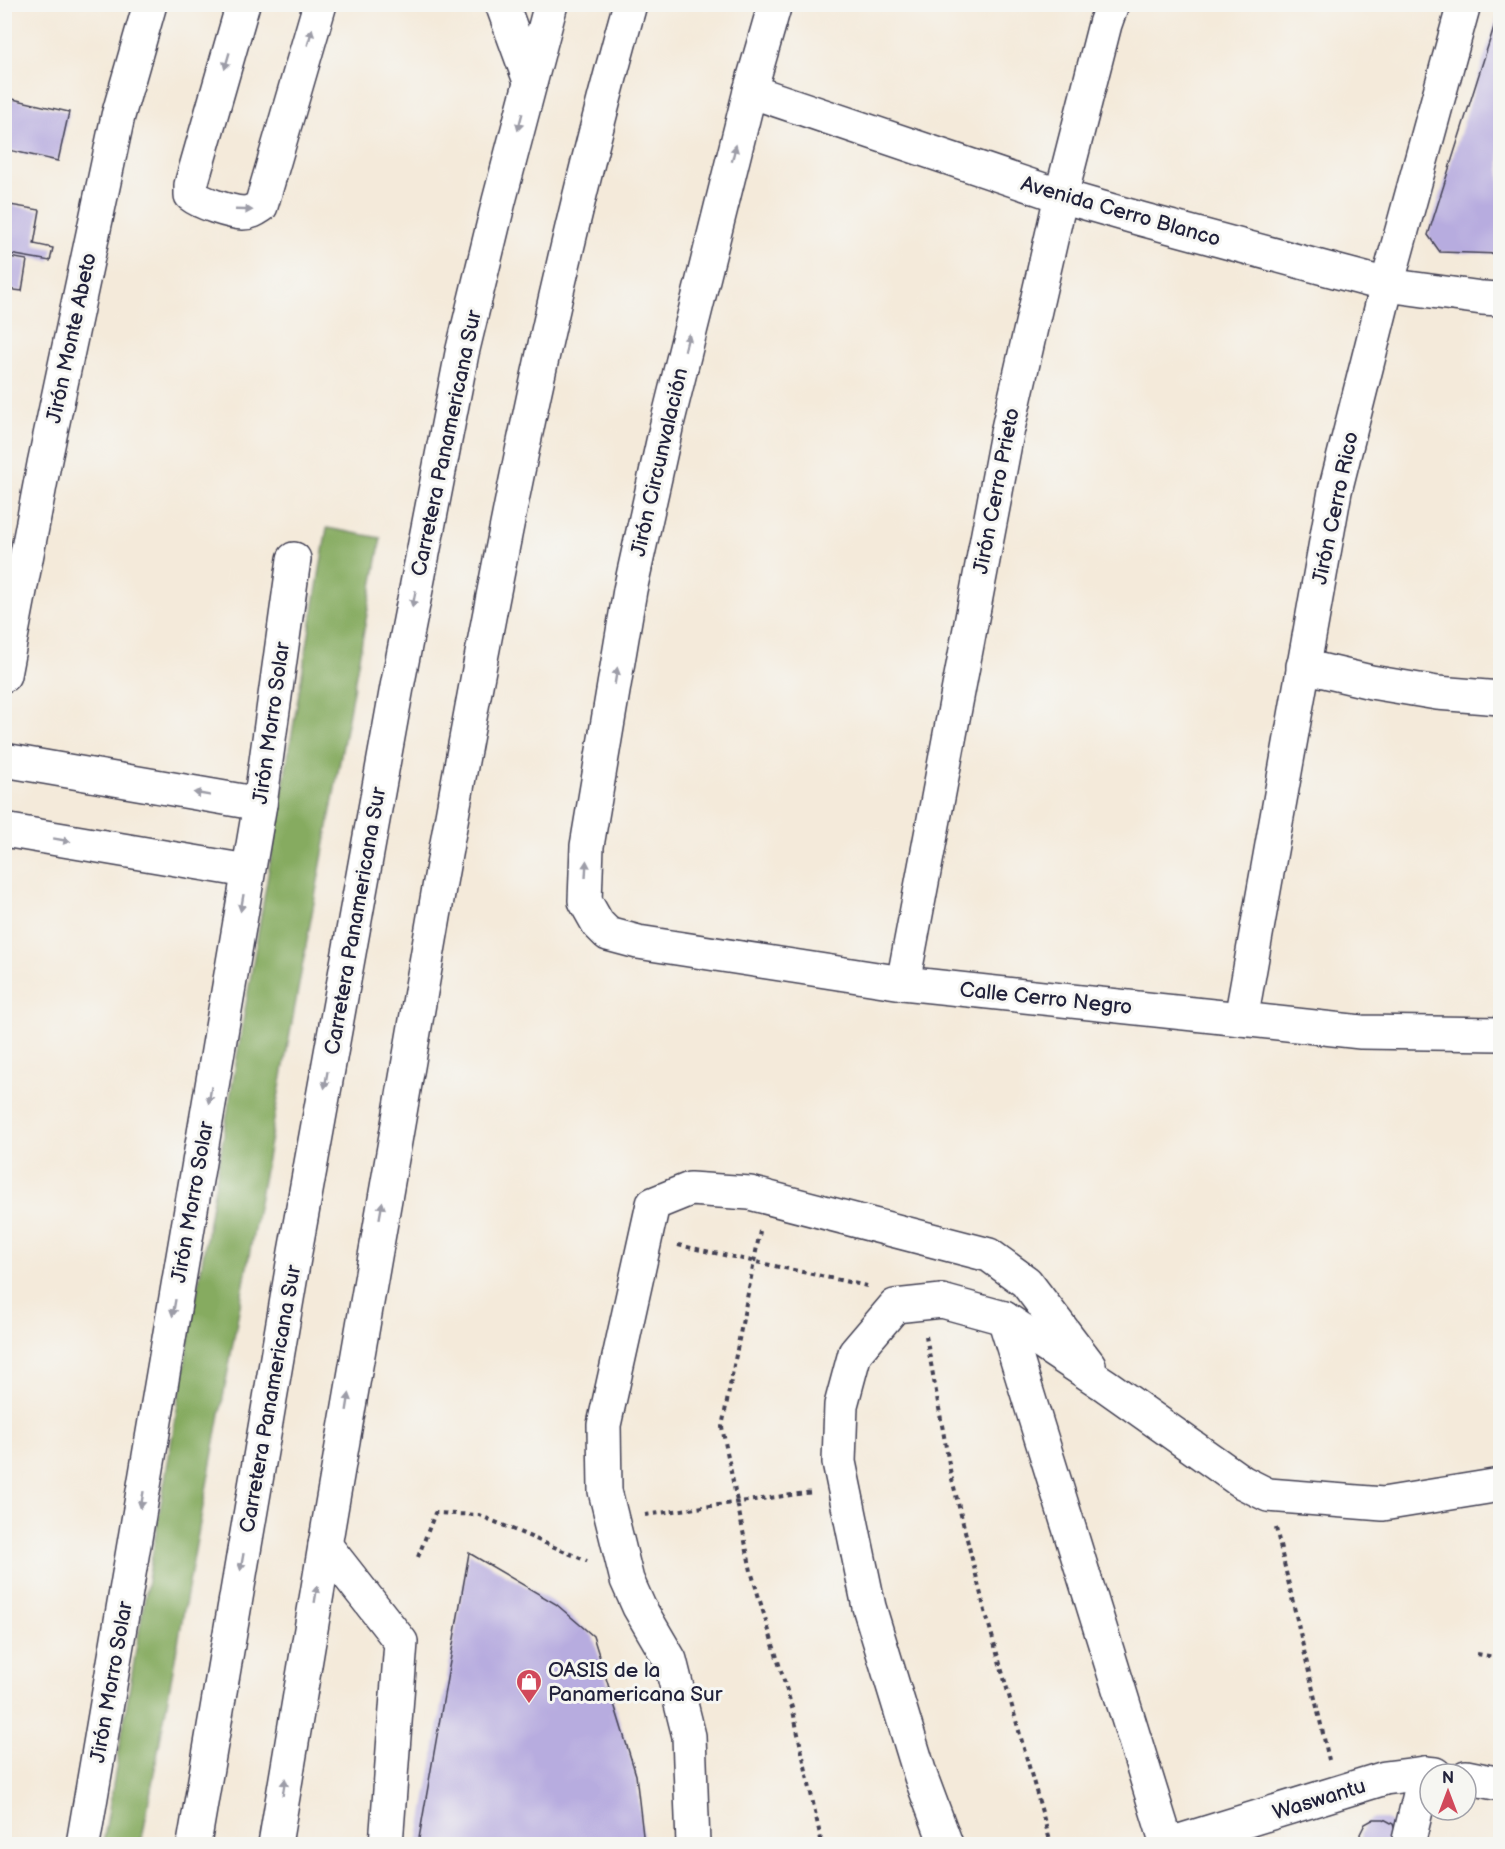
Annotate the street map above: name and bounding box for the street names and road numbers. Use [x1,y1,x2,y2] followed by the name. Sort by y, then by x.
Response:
[1018,171,1224,252] street label: Avenida Cerro Blanco
[41,251,102,426] street label: Jirón Monte Abeto
[406,307,487,578] street label: Carretera Panamericana Sur
[626,365,693,559] street label: Jirón Circunvalación
[968,406,1025,576] street label: Jirón Cerro Prieto
[1307,429,1364,587] street label: Jirón Cerro Rico
[248,640,295,806] street label: Jirón Morro Solar
[320,785,391,1057] street label: Carretera Panamericana Sur
[958,977,1134,1020] street label: Calle Cerro Negro
[166,1119,219,1285] street label: Jirón Morro Solar
[235,1263,306,1535] street label: Carretera Panamericana Sur
[85,1599,138,1765] street label: Jirón Morro Solar
[1270,1774,1369,1825] street label: Waswantu

